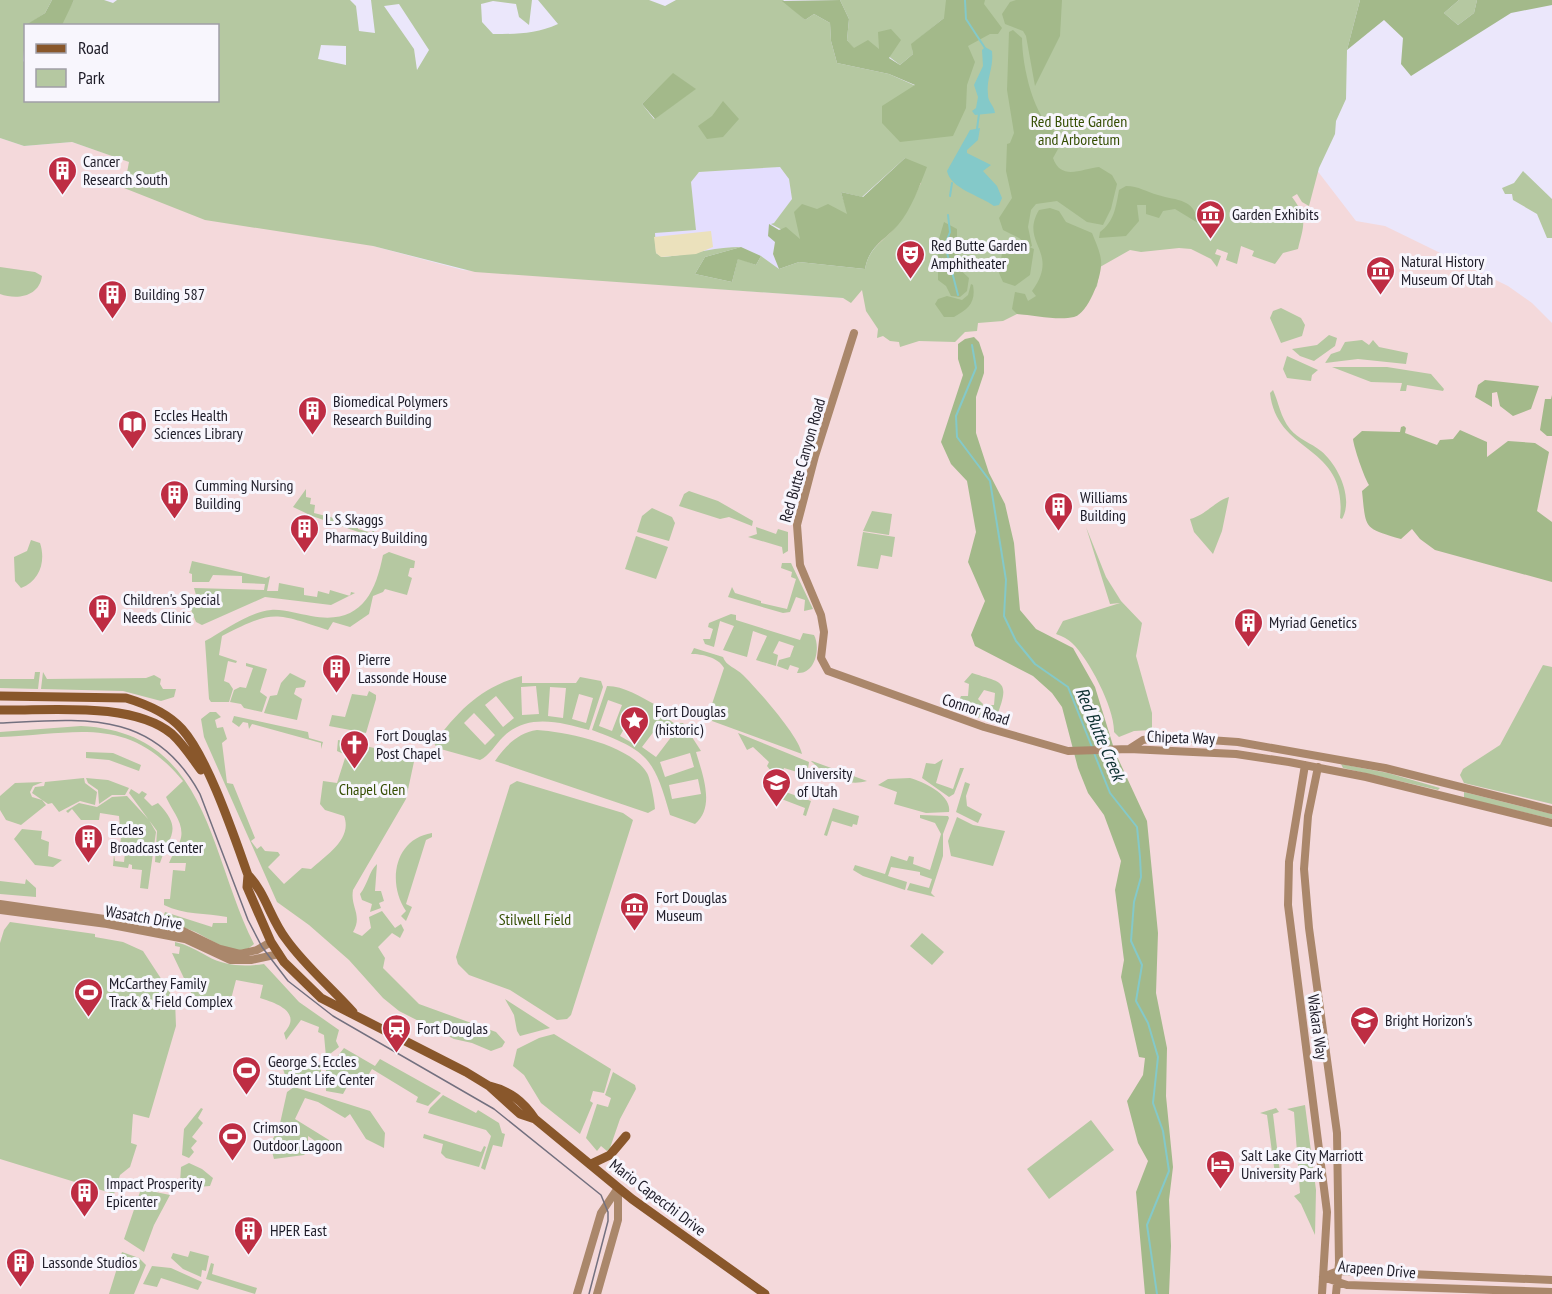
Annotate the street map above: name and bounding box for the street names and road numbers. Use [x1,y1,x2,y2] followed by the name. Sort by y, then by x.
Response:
[775,396,829,524] street label: Red Butte Canyon Road
[940,689,1012,729] street label: Connor Road
[1147,726,1215,748] street label: Chipeta Way
[104,900,184,934] street label: Wasatch Drive
[1304,993,1332,1061] street label: Wakara Way
[606,1154,710,1240] street label: Mario Capecchi Drive
[1337,1256,1417,1282] street label: Arapeen Drive

